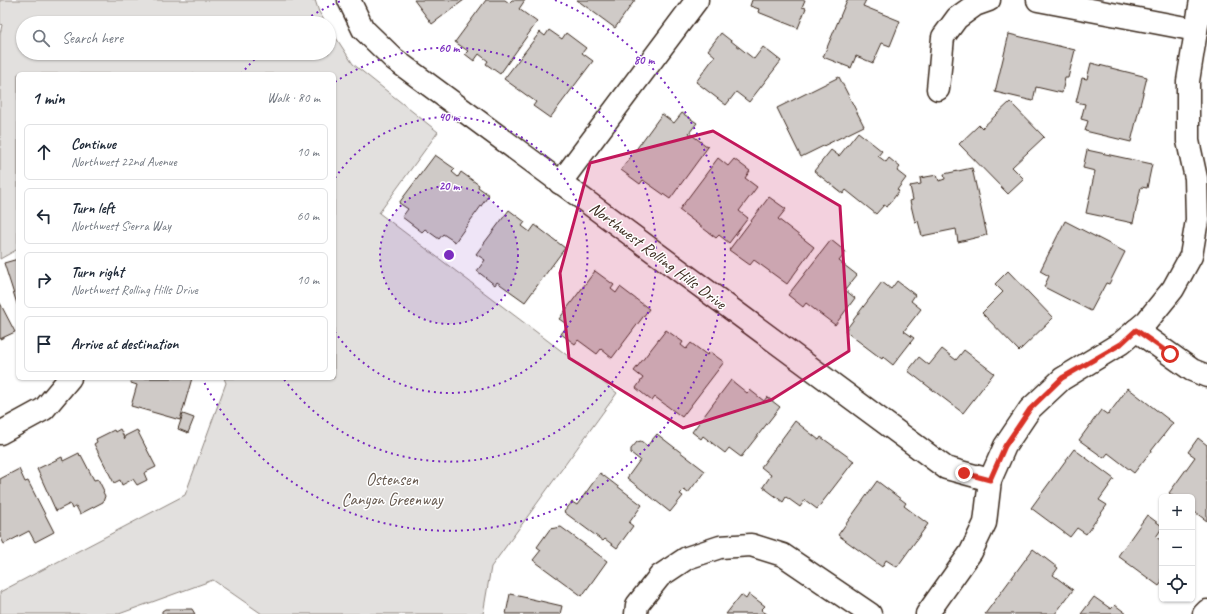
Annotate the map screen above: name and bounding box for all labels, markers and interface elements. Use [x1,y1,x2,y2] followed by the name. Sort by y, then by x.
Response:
[16,16,336,60] search box
[30,27,52,49] icon: search
[62,29,123,48] text: Search here
[439,40,461,56] text: 60 m
[634,52,655,68] text: 80 m
[32,88,65,109] text: 1 min
[267,90,320,106] text: Walk · 80 m
[439,109,460,125] text: 40 m
[71,135,116,154] text: Continue
[33,141,55,163] icon: ahead
[297,144,319,160] text: 10 m
[71,154,177,170] text: Northwest 22nd Avenue
[439,178,460,194] text: 20 m
[585,197,731,315] street label: Northwest Rolling Hills Drive
[71,199,114,218] text: Turn left
[33,205,55,227] icon: left
[297,208,319,224] text: 60 m
[71,218,171,234] text: Northwest Sierra Way
[442,248,456,262] centre of rings
[71,263,124,282] text: Turn right
[33,269,55,291] icon: right
[297,272,319,288] text: 10 m
[71,282,198,298] text: Northwest Rolling Hills Drive
[33,333,55,355] icon: arrive
[71,335,178,354] text: Arrive at destination
[1161,345,1179,363] route start
[955,464,973,482] route end
[341,469,444,510] park label: Ostensen Canyon Greenway
[1159,494,1195,602] map controls
[1159,494,1195,530] button: +
[1159,530,1195,566] button: −
[1159,566,1195,602] button: locate

